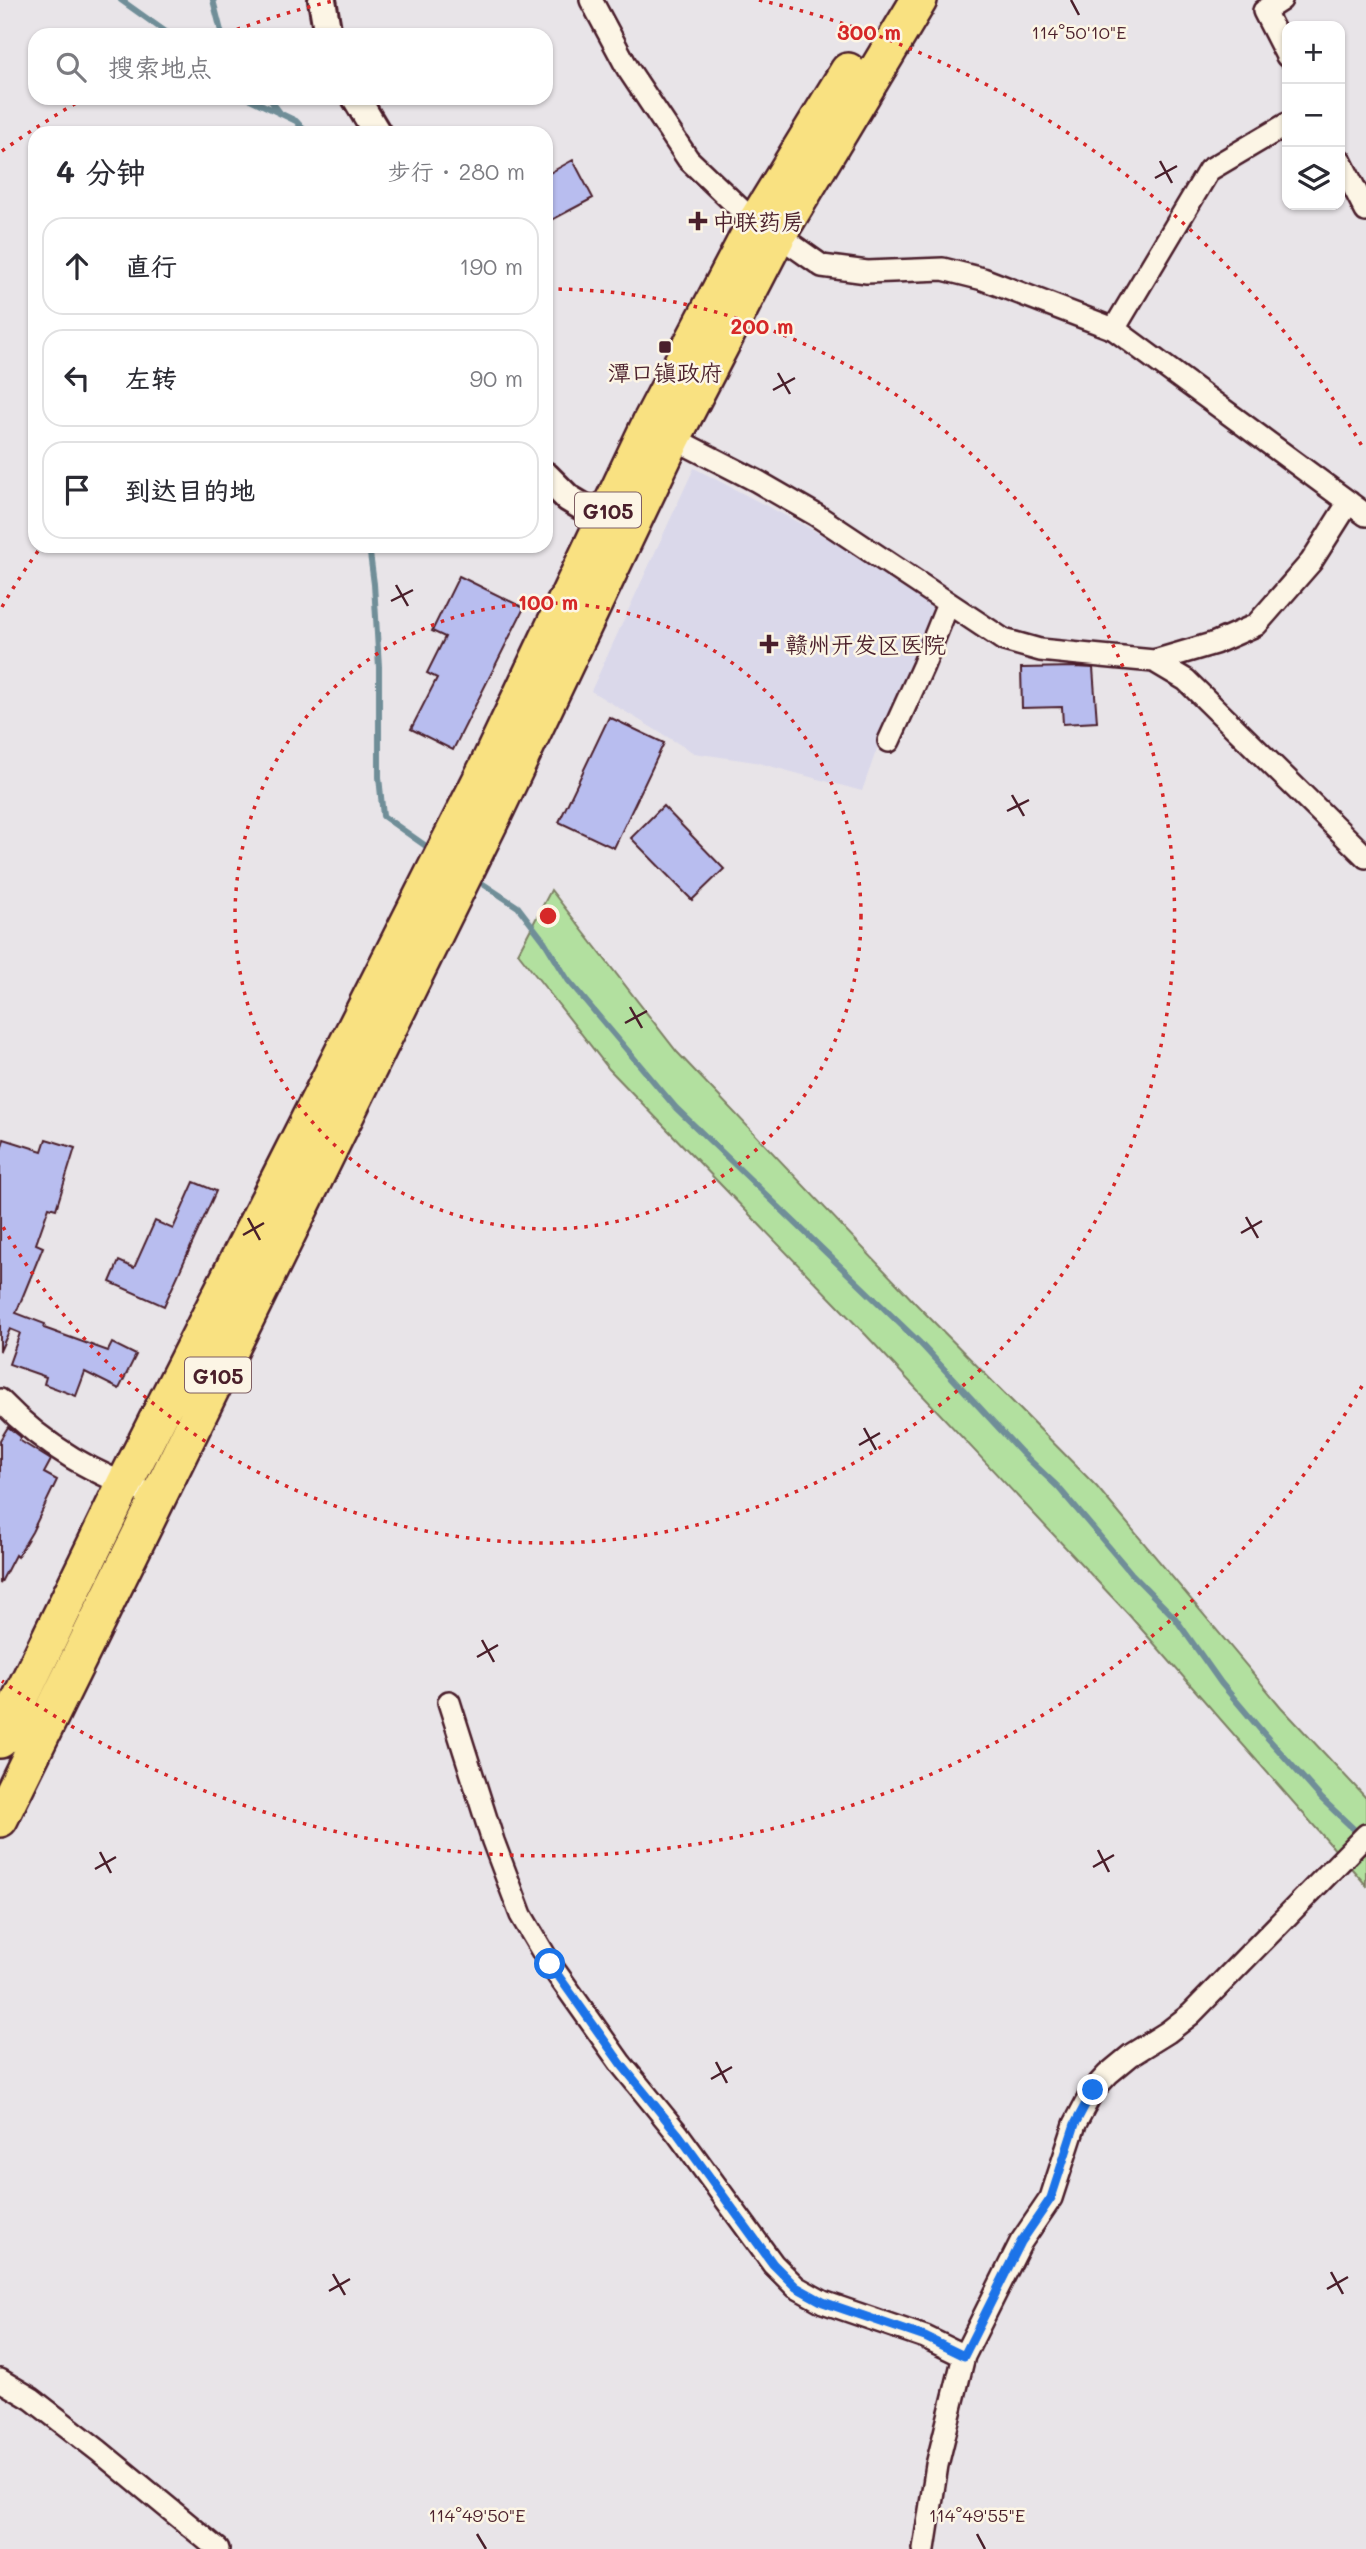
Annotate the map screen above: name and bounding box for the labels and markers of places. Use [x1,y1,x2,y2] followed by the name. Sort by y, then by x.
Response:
[712,206,804,236] place label: 中联药房
[690,213,706,229] marker: 中联药房
[657,339,673,355] marker: 潭口镇政府
[608,357,723,387] place label: 潭口镇政府
[785,629,946,659] place label: 赣州开发区医院
[759,634,779,654] marker: 赣州开发区医院
[536,904,560,928] centre of rings

